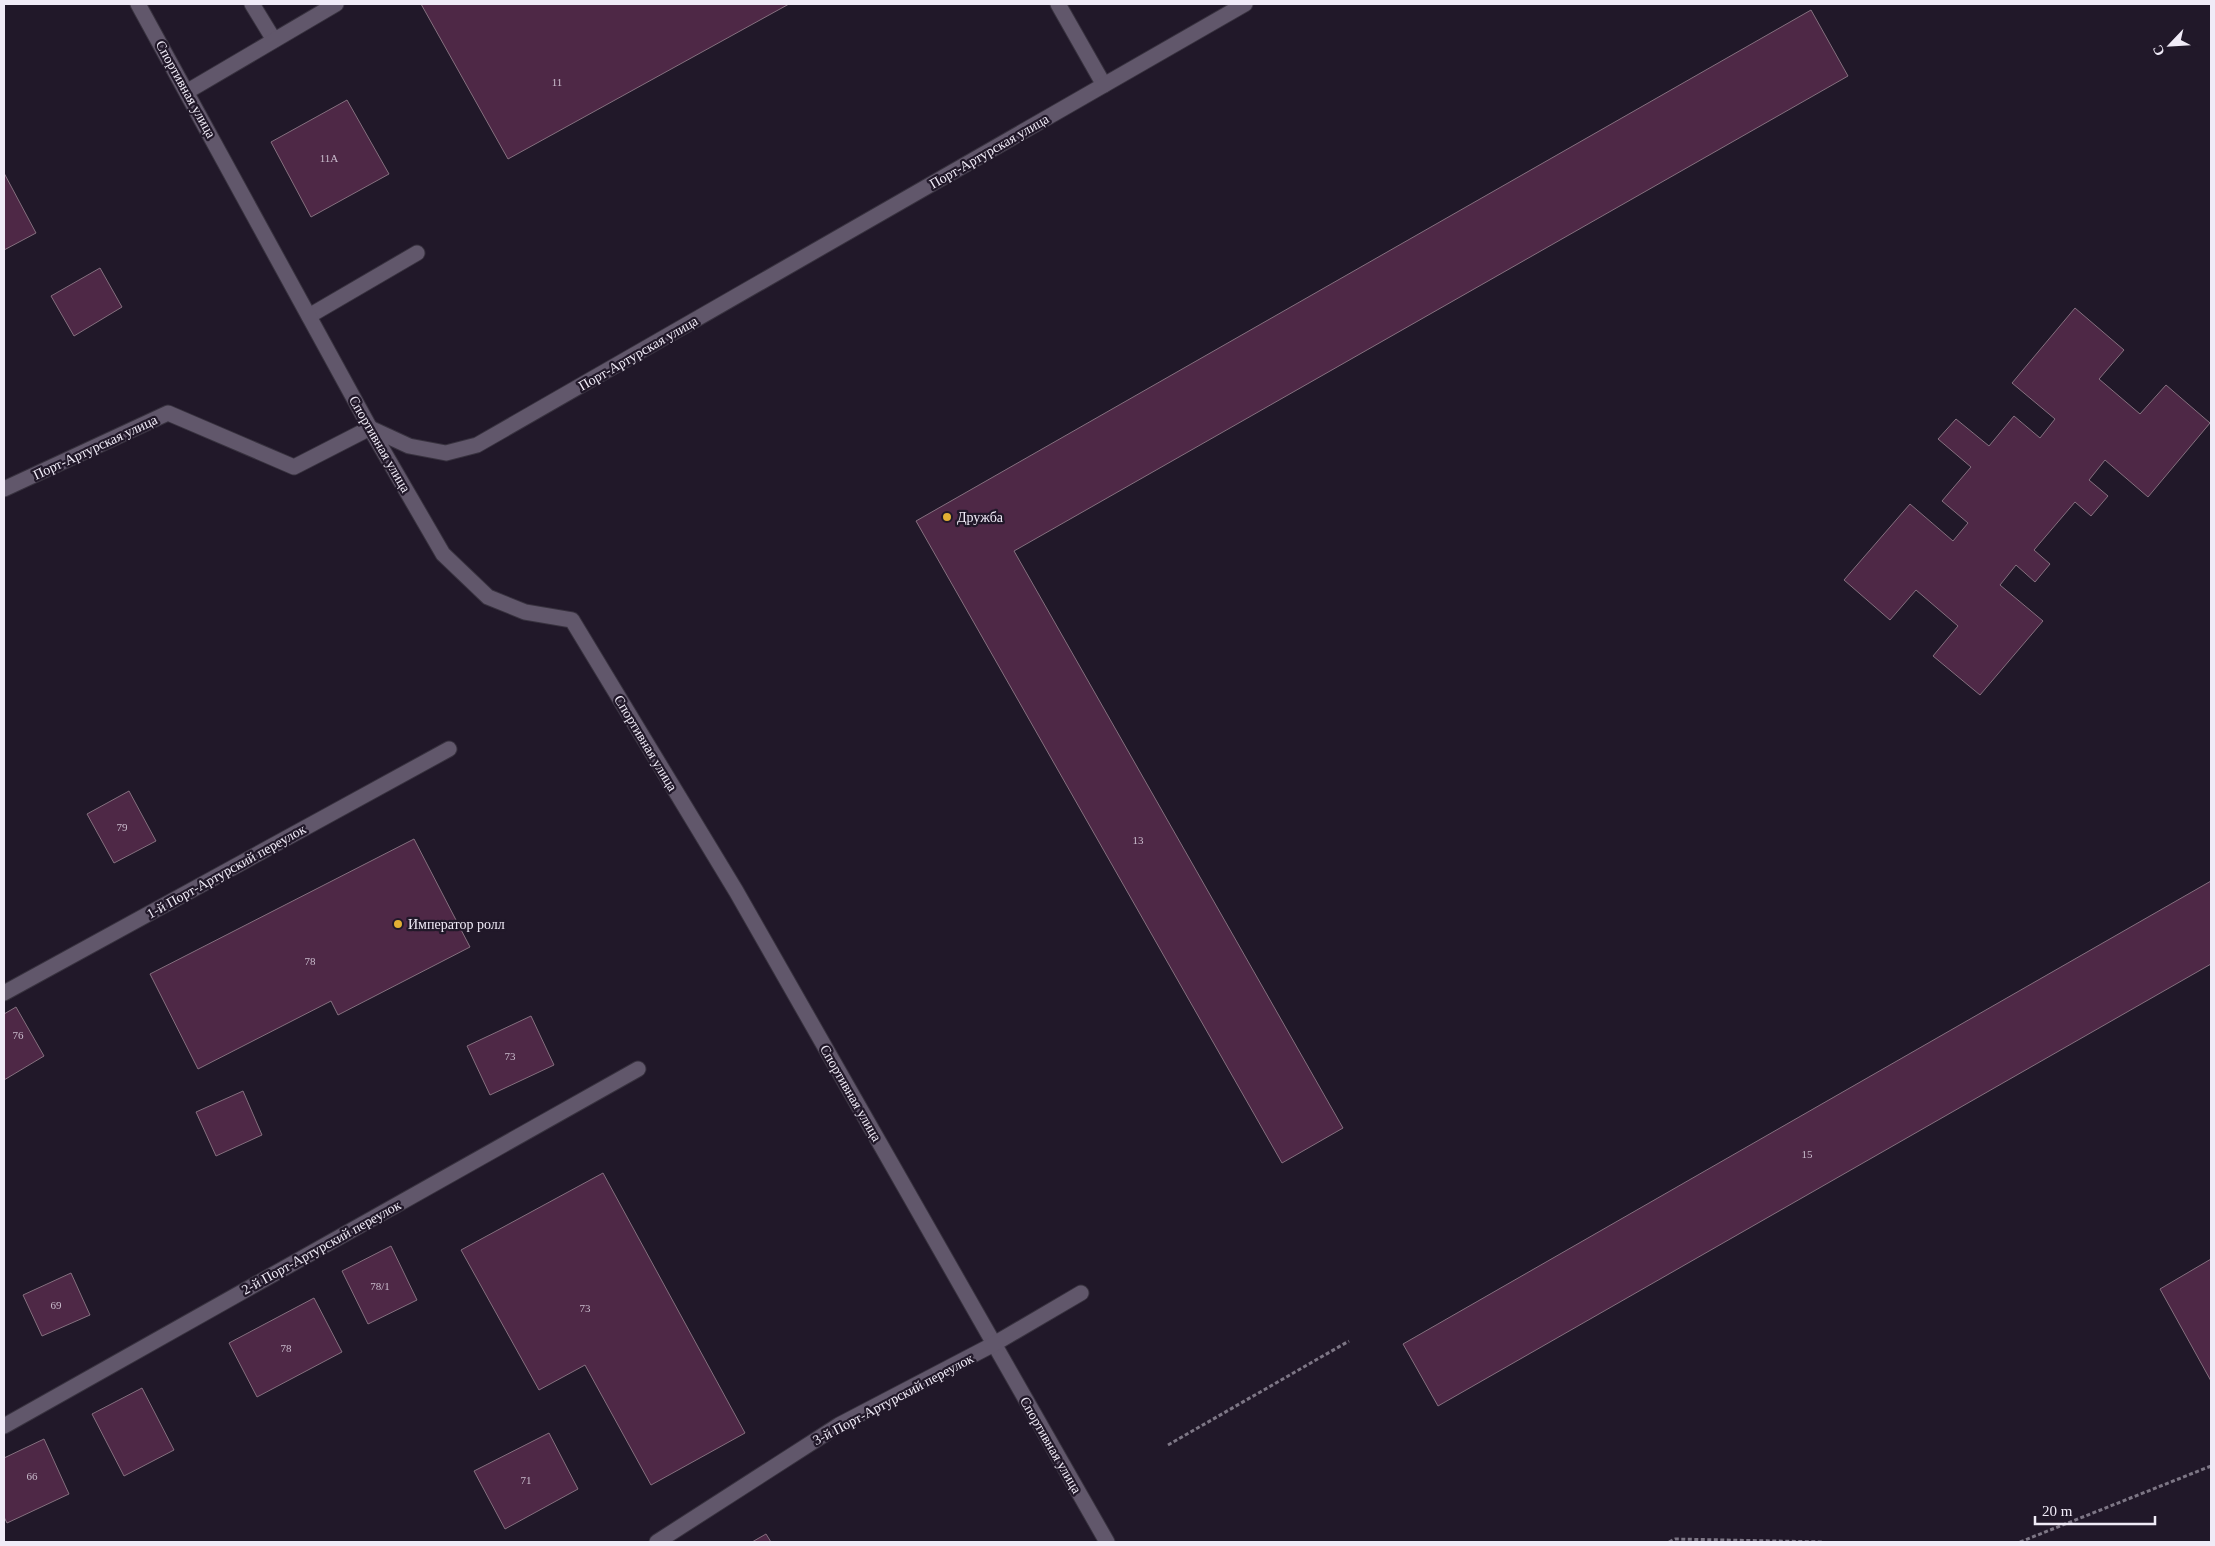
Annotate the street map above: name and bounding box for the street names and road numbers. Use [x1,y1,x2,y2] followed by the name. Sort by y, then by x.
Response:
[153,38,219,141] street label: Спортивная улица
[927,111,1052,192] street label: Порт-Артурская улица
[576,313,701,394] street label: Порт-Артурская улица
[346,393,414,496] street label: Спортивная улица
[31,412,160,483] street label: Порт-Артурская улица
[611,693,680,795] street label: Спортивная улица
[144,821,309,922] street label: 1-й Порт-Артурский переулок
[817,1042,885,1145] street label: Спортивная улица
[239,1197,404,1298] street label: 2-й Порт-Артурский переулок
[810,1351,976,1448] street label: 3-й Порт-Артурский переулок
[1017,1394,1085,1497] street label: Спортивная улица

